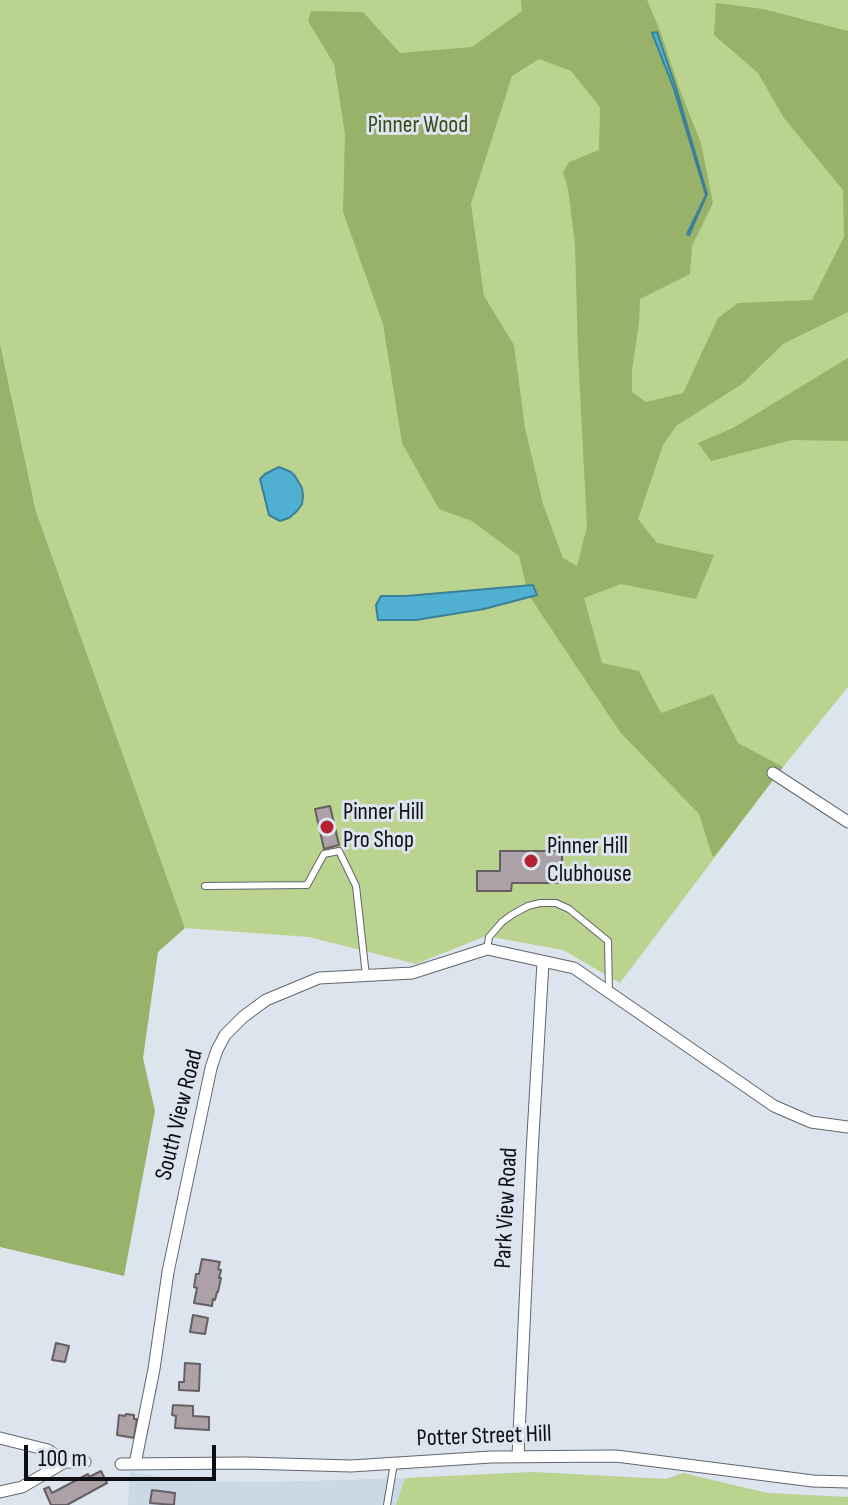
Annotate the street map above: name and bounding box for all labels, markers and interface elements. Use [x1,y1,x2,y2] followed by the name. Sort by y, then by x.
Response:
[368,112,468,140] park label: Pinner Wood
[343,799,424,855] place label: Pinner Hill Pro Shop
[318,818,336,836] marker: Pinner Hill Pro Shop
[547,833,632,889] place label: Pinner Hill Clubhouse
[522,852,540,870] marker: Pinner Hill Clubhouse
[150,1047,210,1183] street label: South View Road
[489,1147,525,1269] street label: Park View Road
[416,1420,552,1454] street label: Potter Street Hill
[28,1429,220,1479] scale bar
[38,1444,87,1473] text: 100 m

